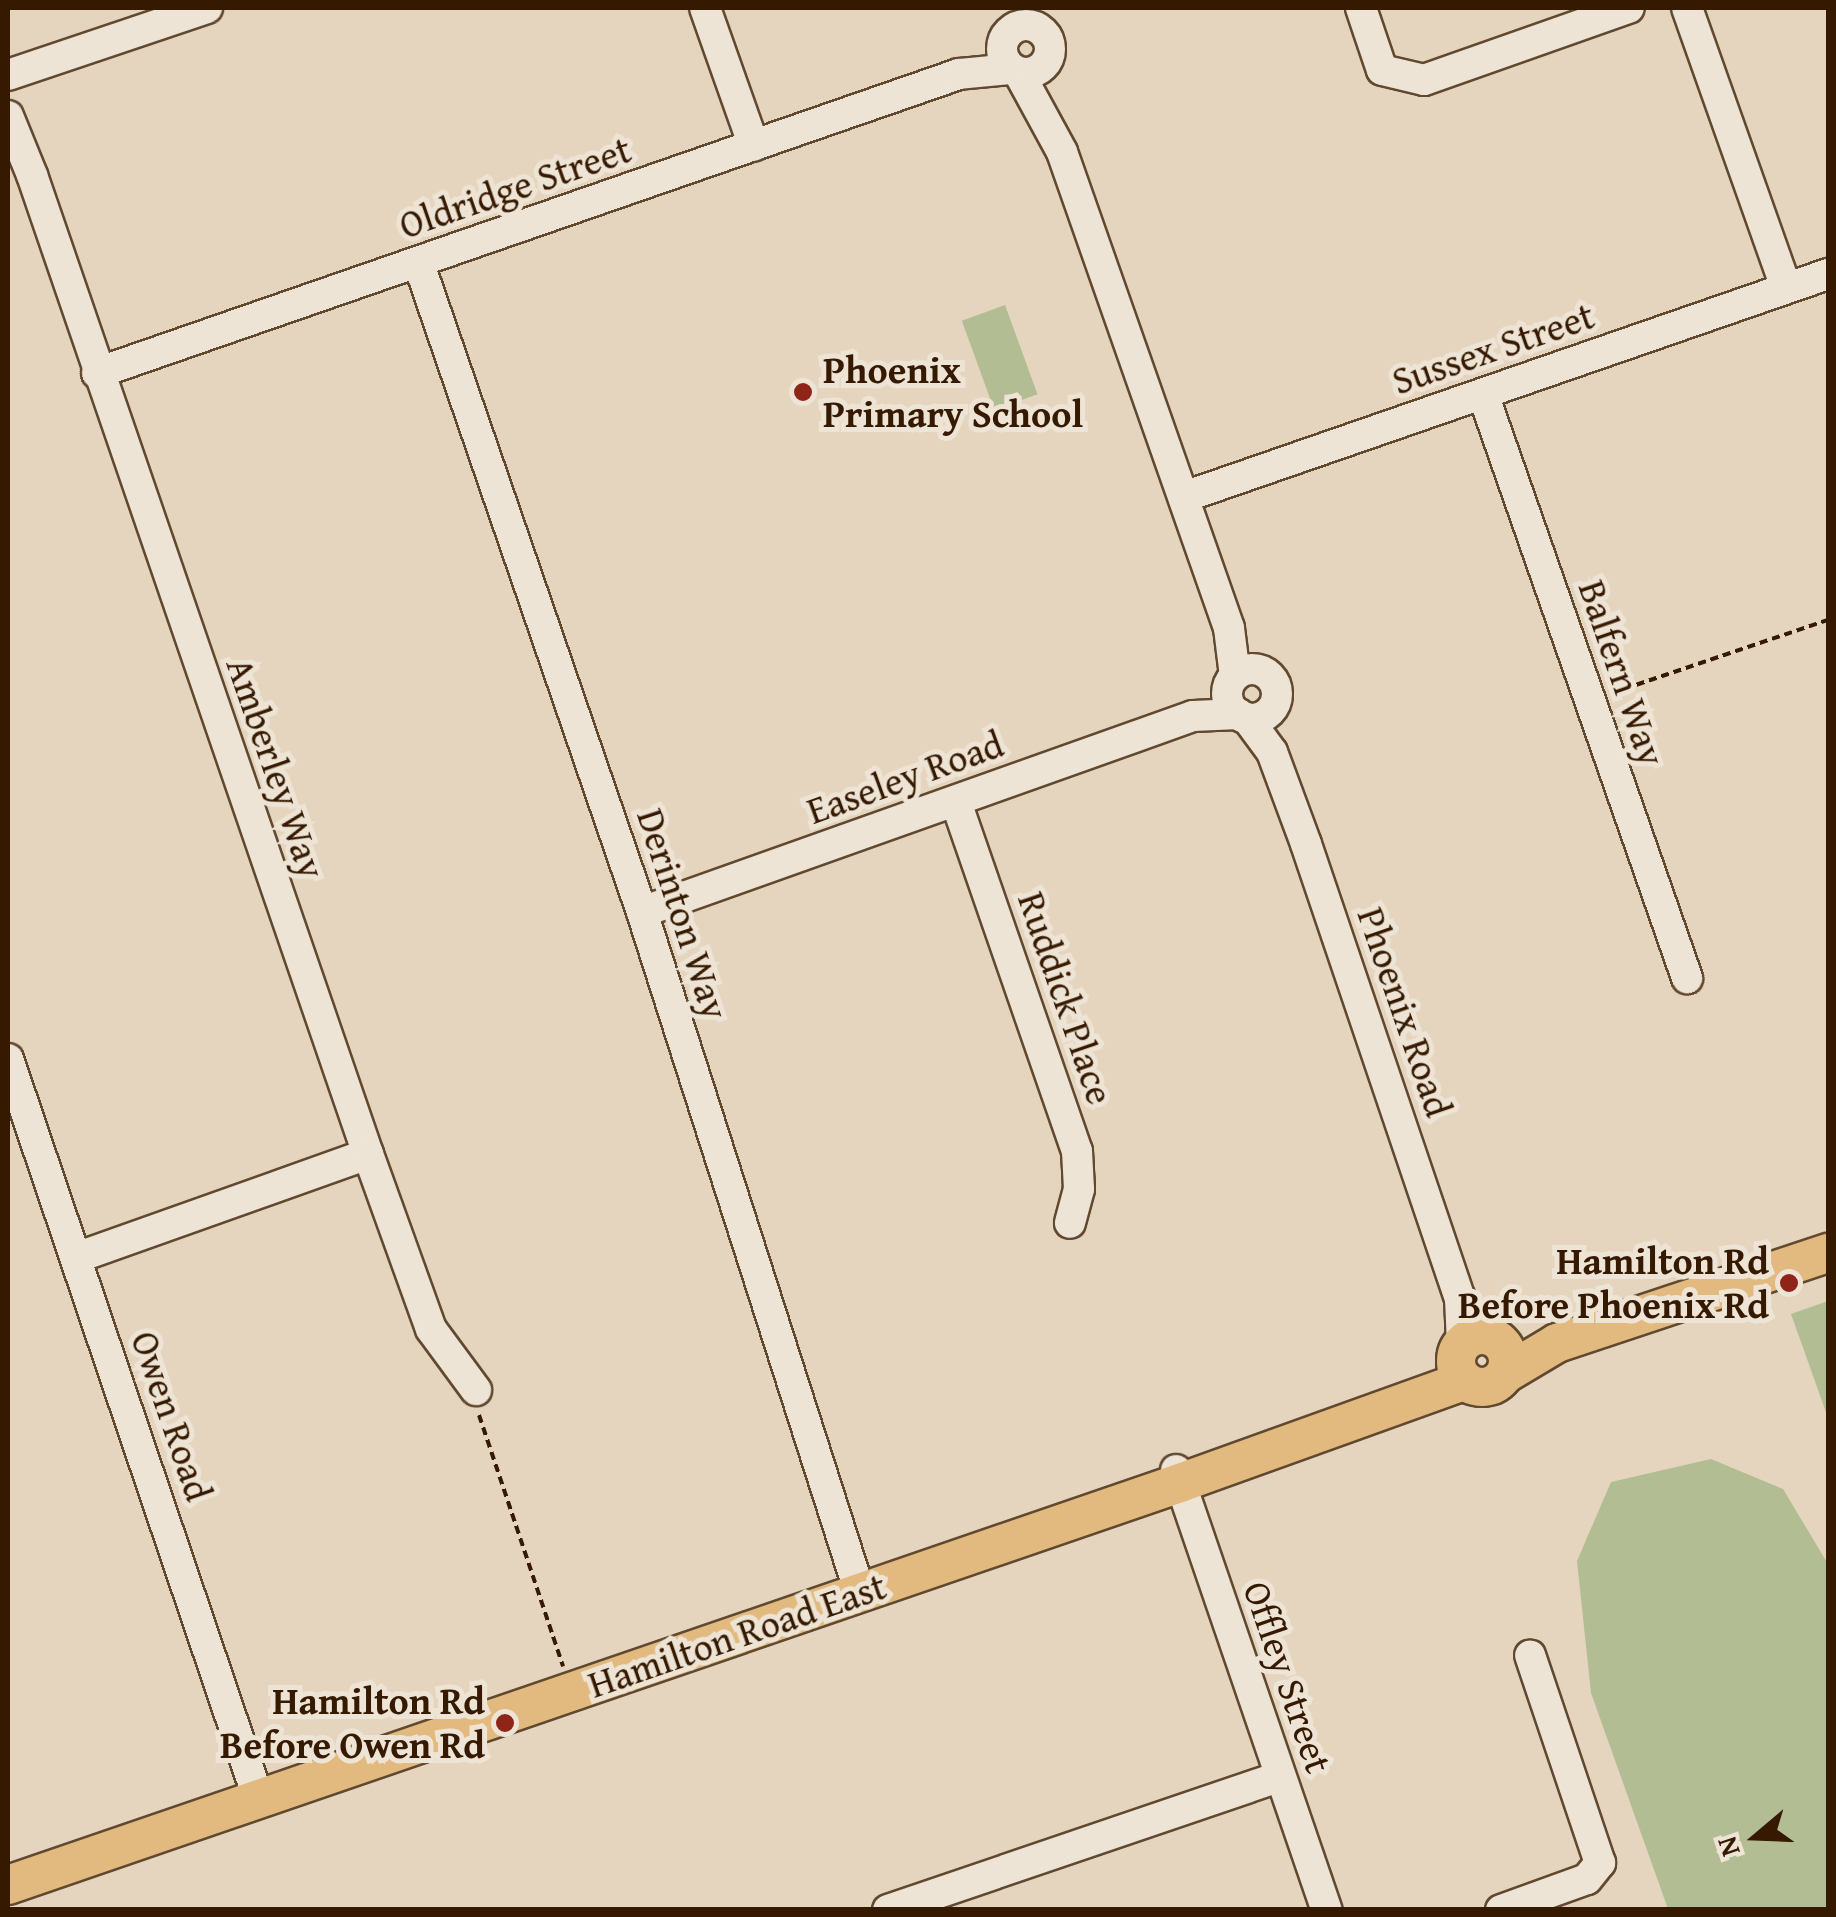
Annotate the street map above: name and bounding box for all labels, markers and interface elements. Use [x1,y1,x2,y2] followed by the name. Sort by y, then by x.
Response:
[393,126,637,248] street label: Oldridge Street
[1386,292,1600,404] street label: Sussex Street
[823,347,1083,436] place label: Phoenix Primary School
[792,381,814,403] marker: Phoenix Primary School
[1569,574,1675,772] street label: Balfern Way
[217,651,335,885] street label: Amberley Way
[801,720,1009,834] street label: Easeley Road
[628,803,738,1025] street label: Derinton Way
[1008,886,1124,1110] street label: Ruddick Place
[1348,901,1462,1123] street label: Phoenix Road
[1458,1238,1769,1328] place label: Hamilton Rd Before Phoenix Rd
[1778,1272,1800,1294] marker: Hamilton Rd Before Phoenix Rd
[122,1325,222,1507] street label: Owen Road
[582,1563,892,1707] street label: Hamilton Road East
[1234,1575,1342,1779] street label: Offley Street
[220,1678,485,1768] place label: Hamilton Rd Before Owen Rd
[494,1712,516,1734] marker: Hamilton Rd Before Owen Rd
[1706,1787,1806,1887] north arrow
[1705,1831,1750,1862] text: N

